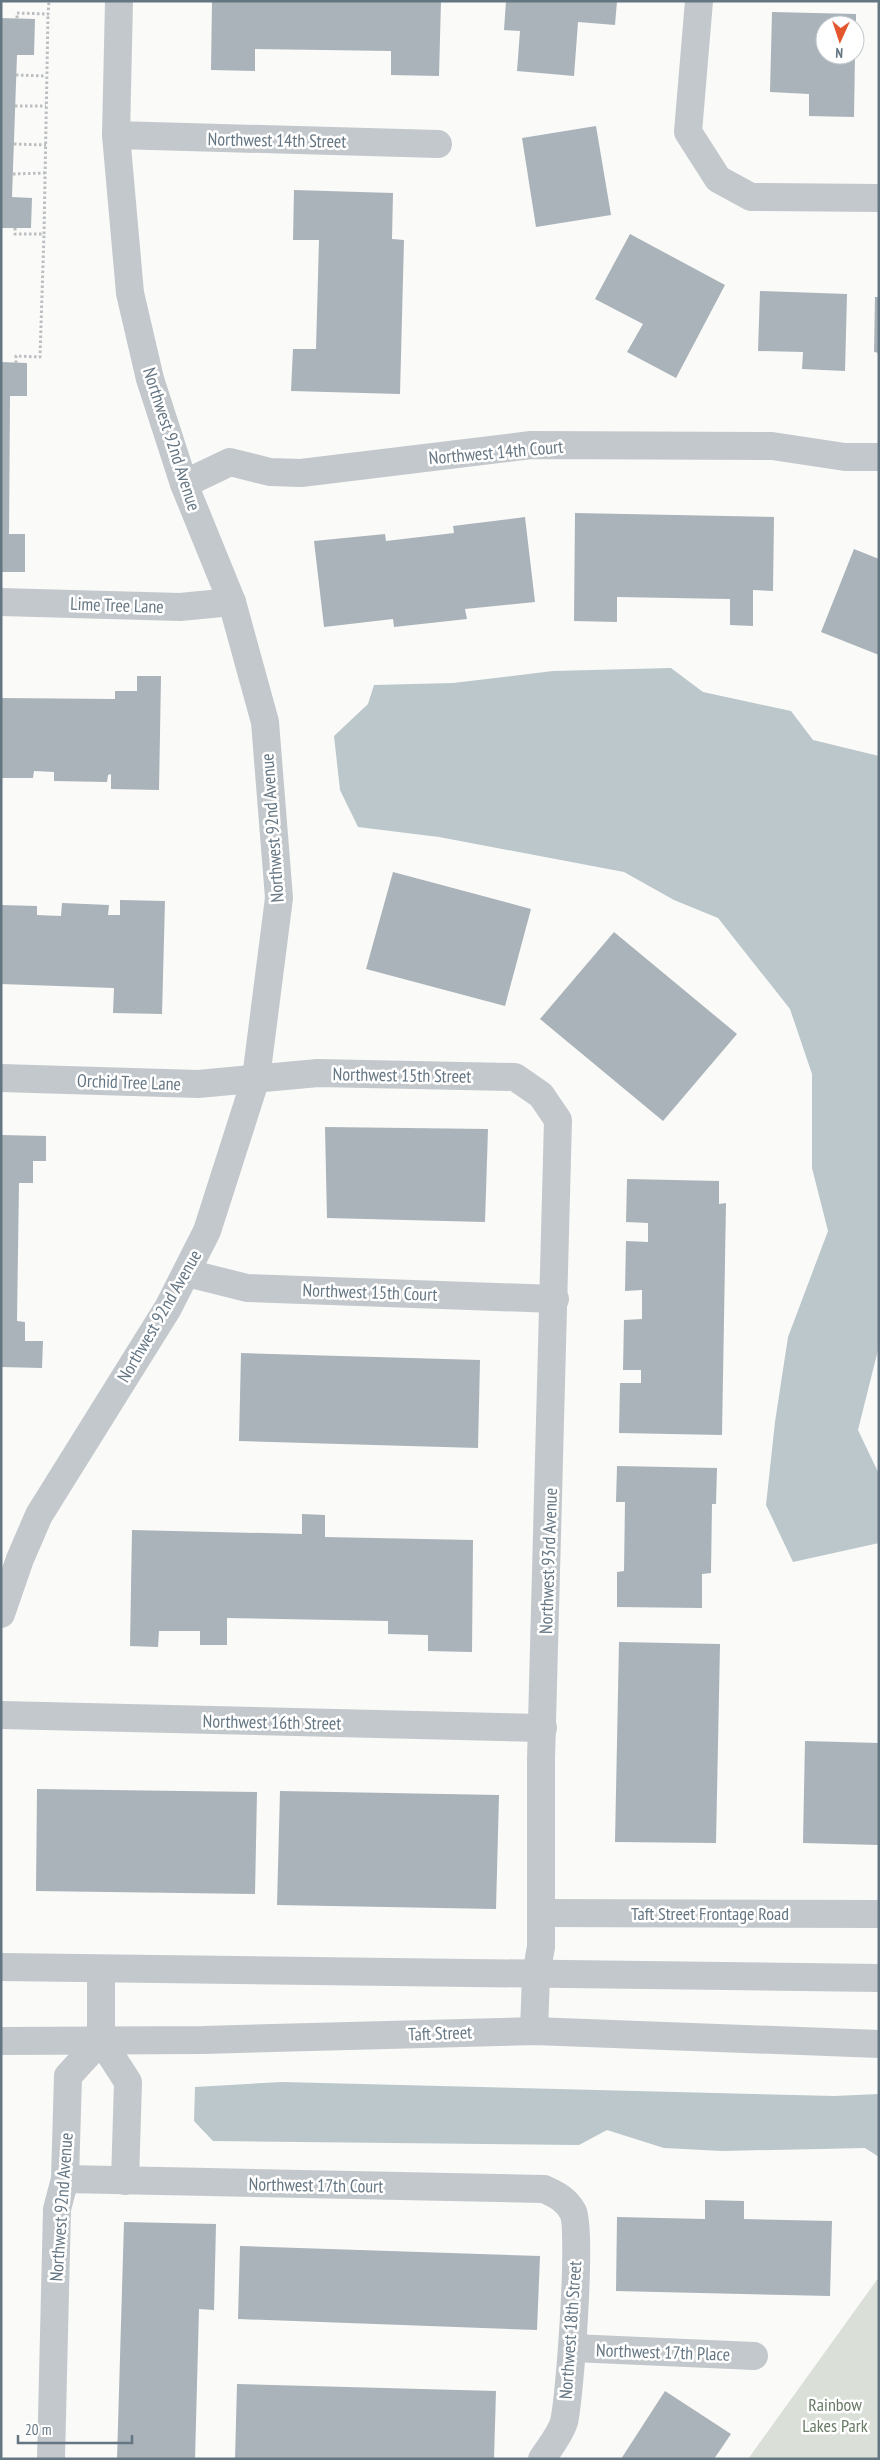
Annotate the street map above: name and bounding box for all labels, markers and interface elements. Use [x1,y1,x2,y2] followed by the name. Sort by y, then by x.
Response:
[815,15,865,65] north arrow
[835,44,844,62] text: N
[208,127,347,153] street label: Northwest 14th Street
[138,365,206,513] street label: Northwest 92nd Avenue
[428,435,564,469] street label: Northwest 14th Court
[70,592,164,618] street label: Lime Tree Lane
[255,753,289,903] street label: Northwest 92nd Avenue
[333,1062,472,1088] street label: Northwest 15th Street
[77,1069,181,1095] street label: Orchid Tree Lane
[112,1246,206,1386] street label: Northwest 92nd Avenue
[302,1278,438,1306] street label: Northwest 15th Court
[534,1488,562,1634] street label: Northwest 93rd Avenue
[203,1709,342,1735] street label: Northwest 16th Street
[631,1902,789,1925] street label: Taft Street Frontage Road
[408,2020,473,2046] street label: Taft Street
[44,2132,78,2282] street label: Northwest 92nd Avenue
[248,2172,384,2198] street label: Northwest 17th Court
[554,2260,586,2400] street label: Northwest 18th Street
[596,2338,730,2366] street label: Northwest 17th Place
[802,2393,868,2437] park label: Rainbow Lakes Park
[18,2412,131,2444] scale bar
[25,2420,51,2439] text: 20 m

